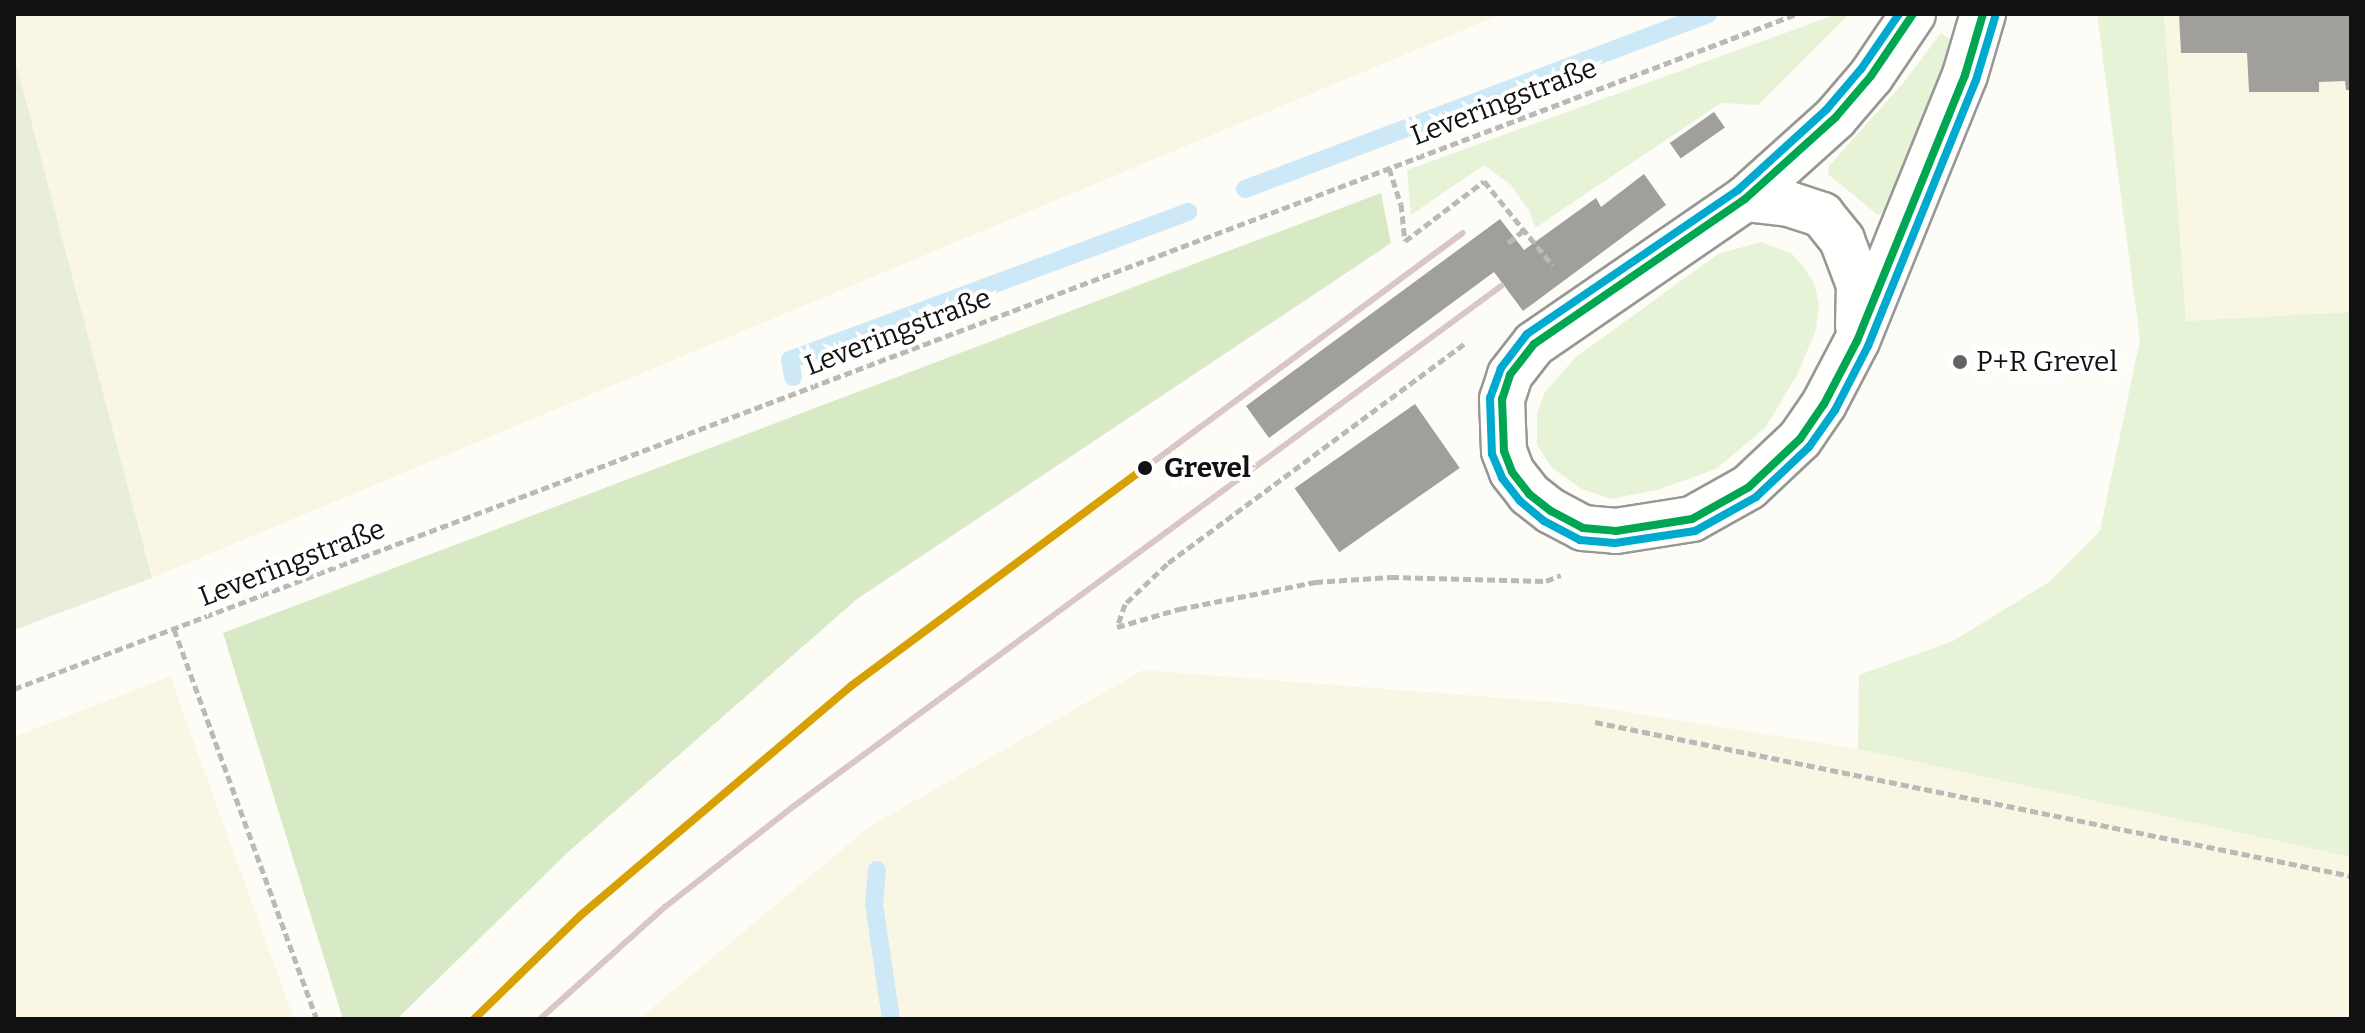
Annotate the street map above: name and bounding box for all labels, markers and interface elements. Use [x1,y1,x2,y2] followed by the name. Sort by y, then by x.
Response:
[1406,51,1602,153] street label: Leveringstraße
[800,281,996,383] street label: Leveringstraße
[1976,345,2117,379] place label: P+R Grevel
[1951,353,1969,371] marker: P+R Grevel
[1164,451,1251,485] place label: Grevel
[1133,456,1157,480] marker: Grevel
[194,512,390,614] street label: Leveringstraße

